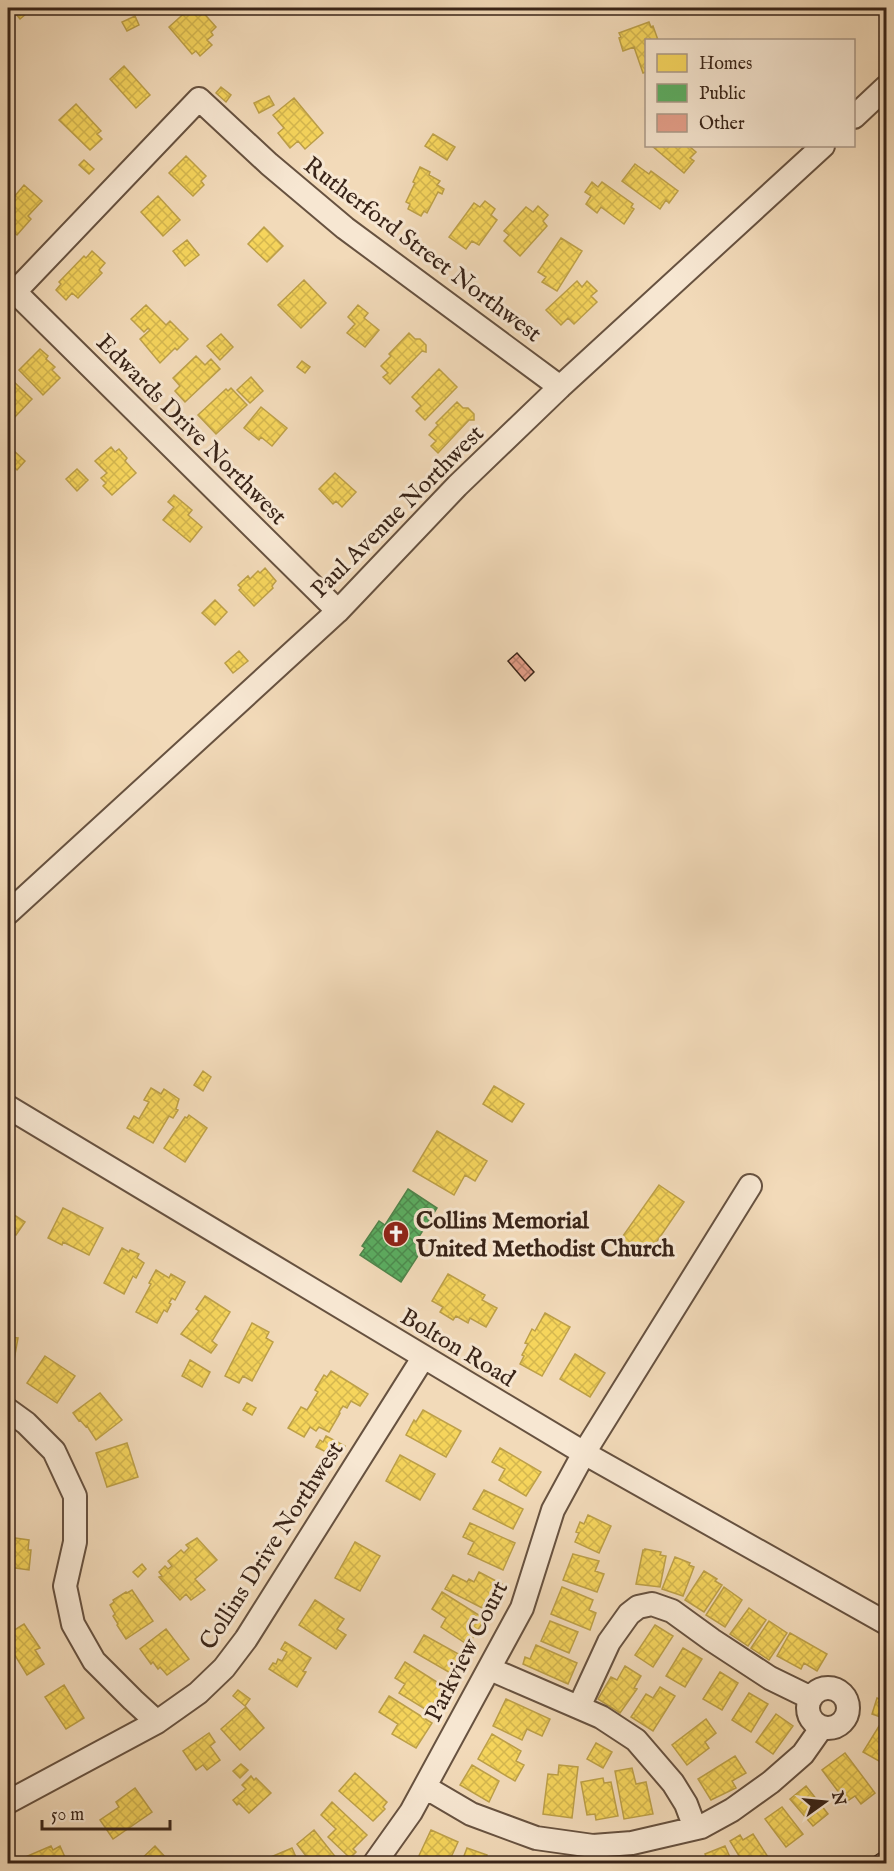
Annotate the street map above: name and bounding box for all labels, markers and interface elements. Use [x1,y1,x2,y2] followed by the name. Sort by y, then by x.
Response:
[645,39,855,147] legend
[699,53,752,76] text: Homes
[699,83,746,106] text: Public
[699,113,745,136] text: Other
[297,150,547,350] street label: Rutherford Street Northwest
[89,328,293,532] street label: Edwards Drive Northwest
[305,419,491,605] street label: Paul Avenue Northwest
[415,1206,675,1265] place label: Collins Memorial United Methodist Church
[381,1219,411,1249] church icon: Collins Memorial United Methodist Church
[394,1302,520,1395] street label: Bolton Road
[193,1436,351,1656] street label: Collins Drive Northwest
[419,1576,516,1727] street label: Parkview Court
[795,1772,855,1832] north arrow
[826,1788,849,1808] text: N
[42,1793,170,1831] scale bar
[51,1804,84,1827] text: 50 m

